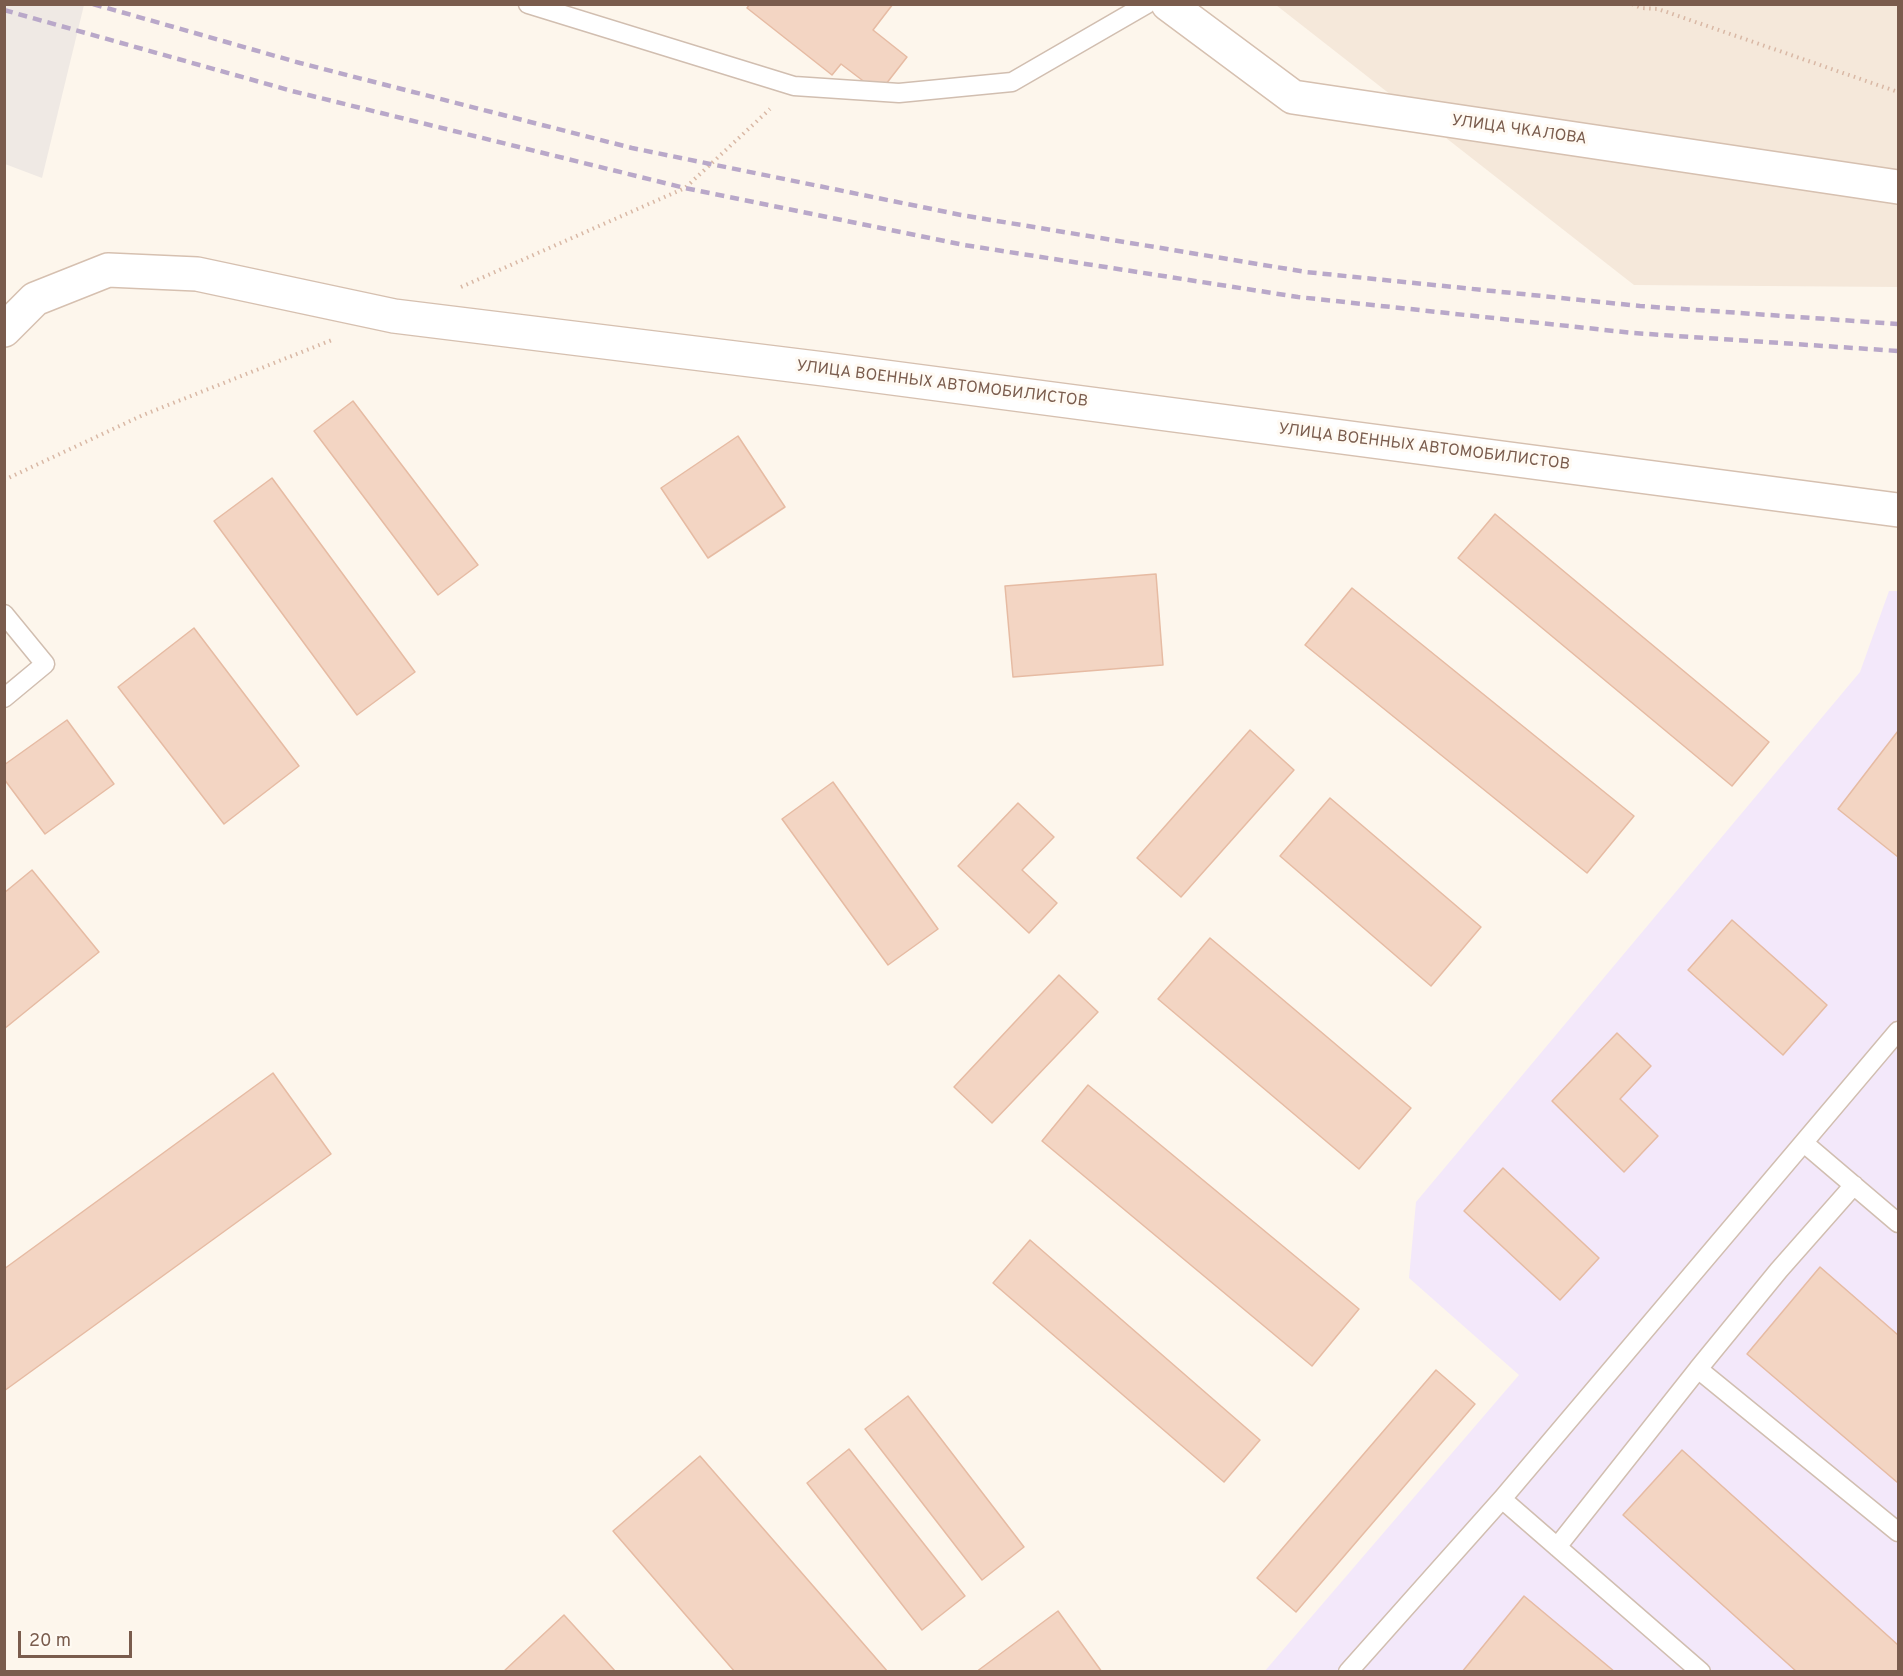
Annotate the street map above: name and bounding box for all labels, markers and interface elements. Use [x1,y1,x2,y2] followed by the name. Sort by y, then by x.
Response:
[1450,112,1588,150] street label: УЛИЦА ЧКАЛОВА
[795,358,1089,412] street label: УЛИЦА ВОЕННЫХ АВТОМОБИЛИСТОВ
[1277,421,1571,475] street label: УЛИЦА ВОЕННЫХ АВТОМОБИЛИСТОВ
[21,1619,135,1657] scale bar
[29,1630,71,1653] text: 20 m

